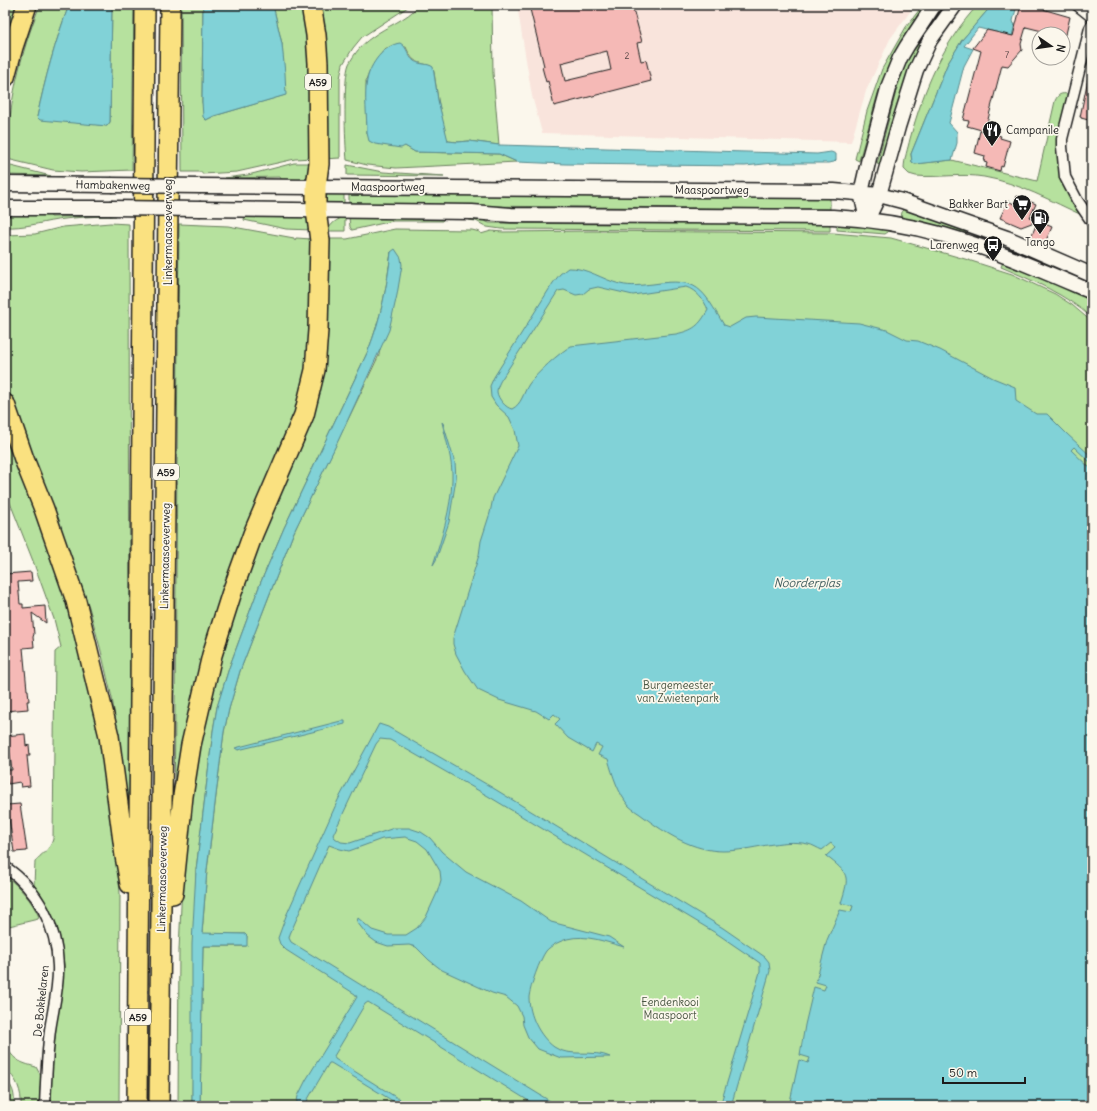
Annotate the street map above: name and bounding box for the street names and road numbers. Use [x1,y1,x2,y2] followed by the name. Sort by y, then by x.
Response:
[305,74,331,90] road number: A59
[76,177,150,193] street label: Hambakenweg
[161,179,175,285] street label: Linkermaasoeverweg
[351,180,425,194] street label: Maaspoortweg
[675,183,749,197] street label: Maaspoortweg
[153,464,179,480] road number: A59
[157,503,173,609] street label: Linkermaasoeverweg
[154,826,170,932] street label: Linkermaasoeverweg
[30,964,52,1038] street label: De Bokkelaren
[125,1009,151,1025] road number: A59

